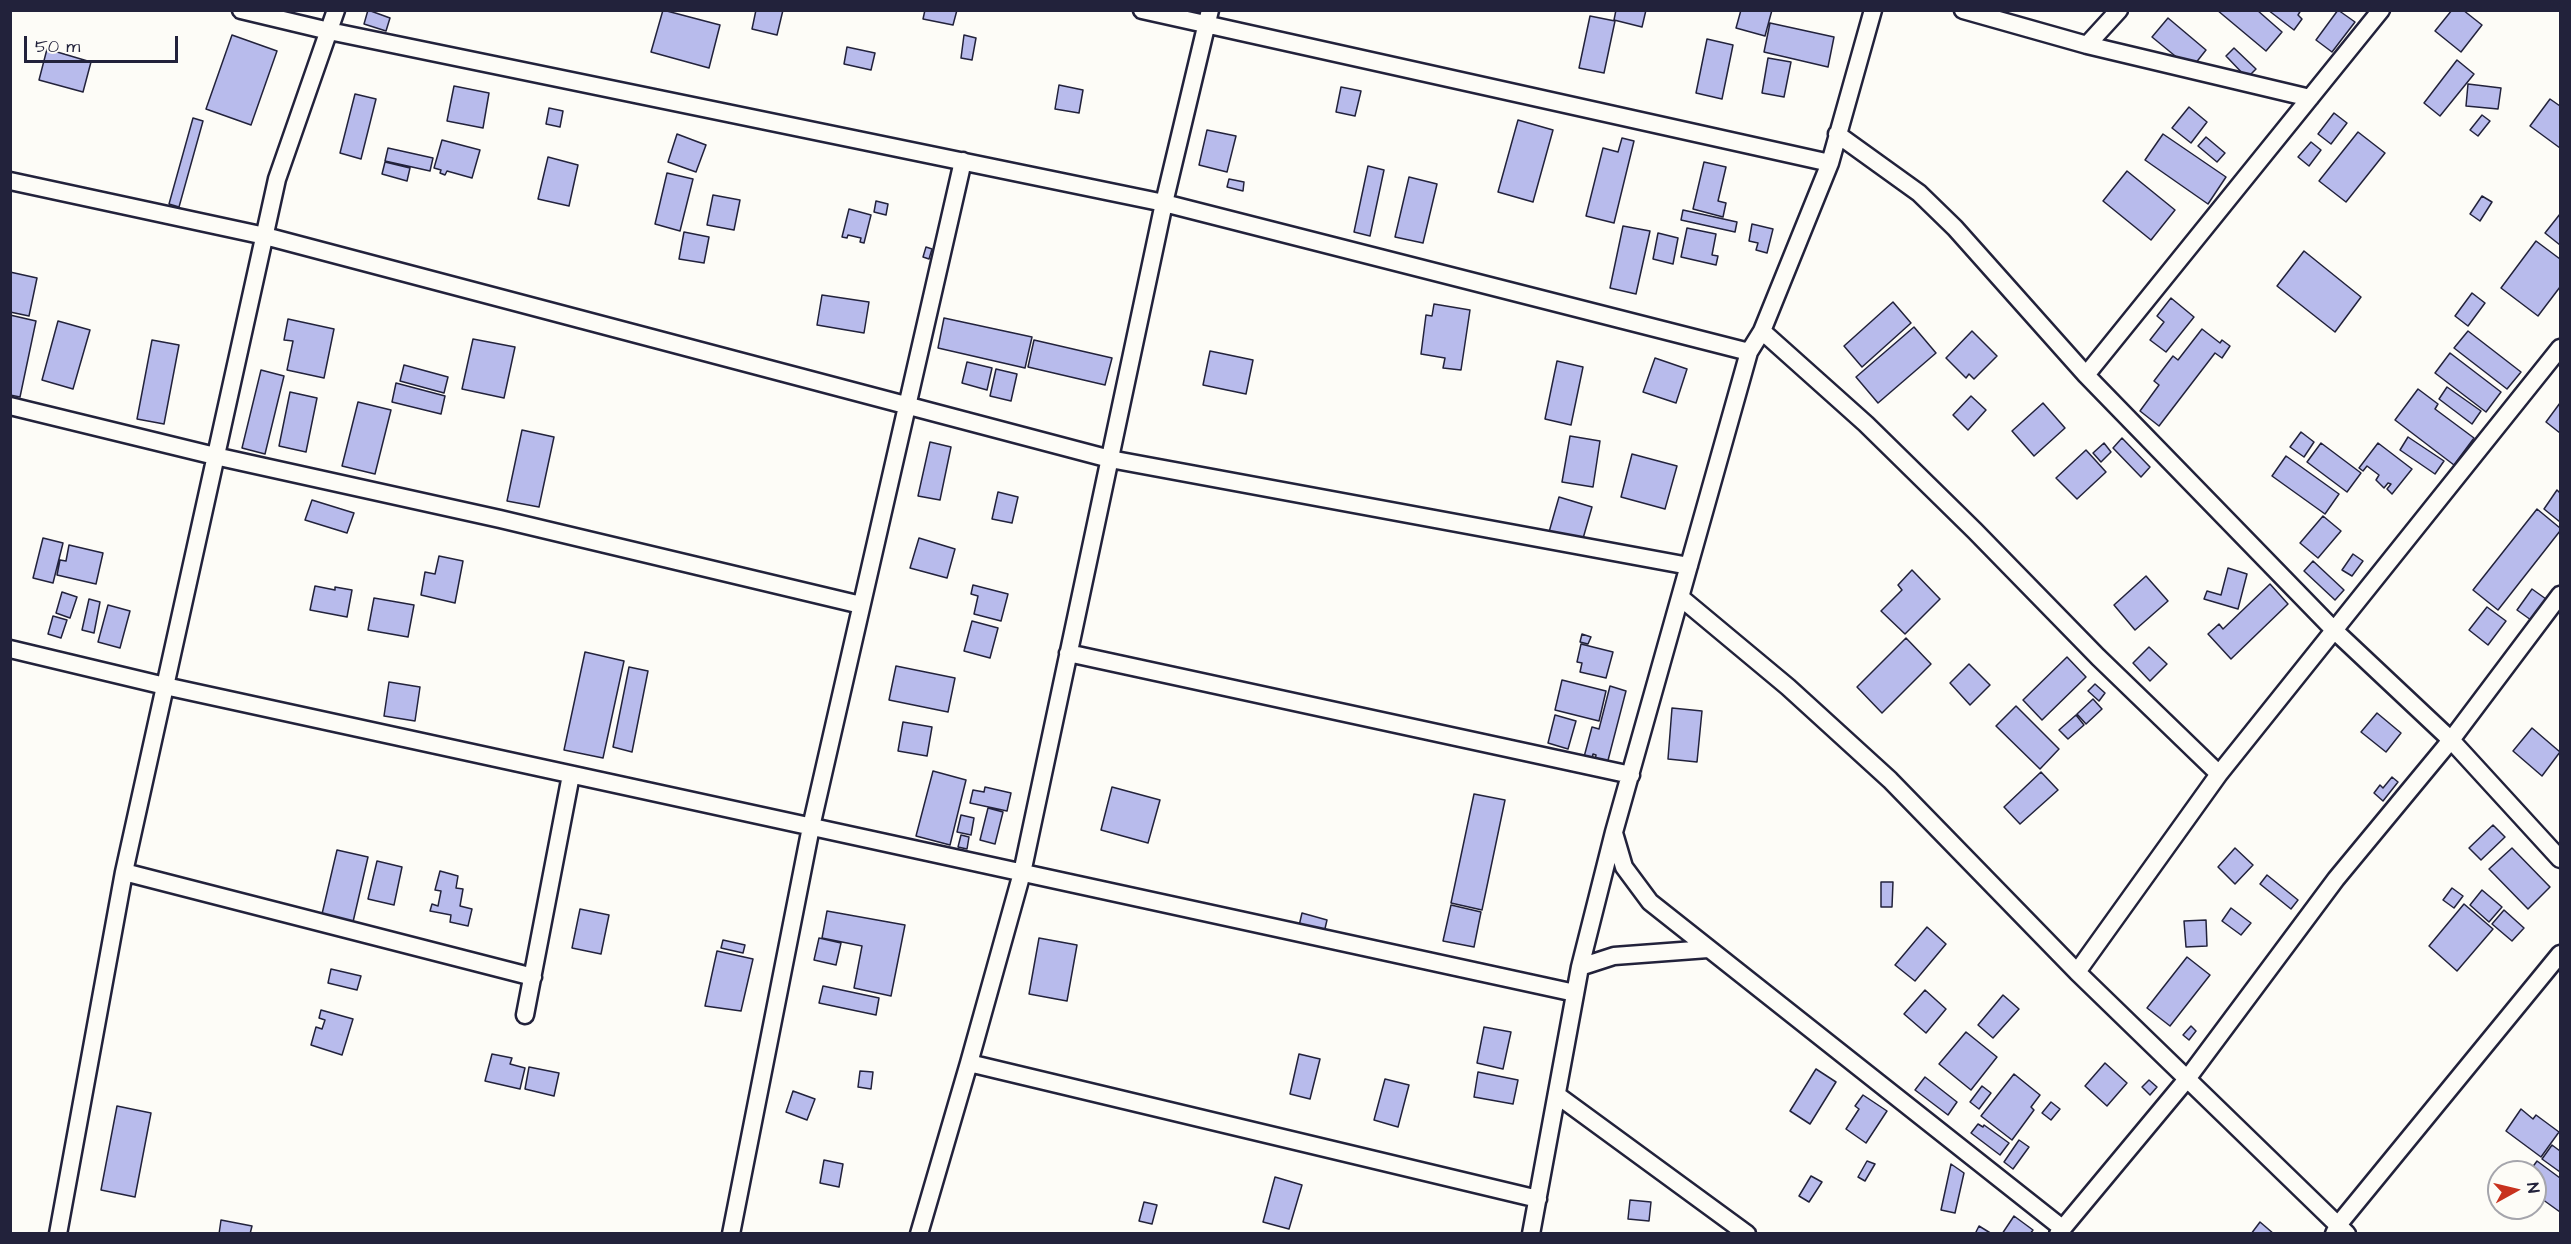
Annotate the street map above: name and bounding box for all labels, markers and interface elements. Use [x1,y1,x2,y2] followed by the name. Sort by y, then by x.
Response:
[27,24,182,62] scale bar
[35,34,80,59] text: 50 m
[2487,1160,2547,1220] north arrow
[2521,1181,2544,1194] text: N

